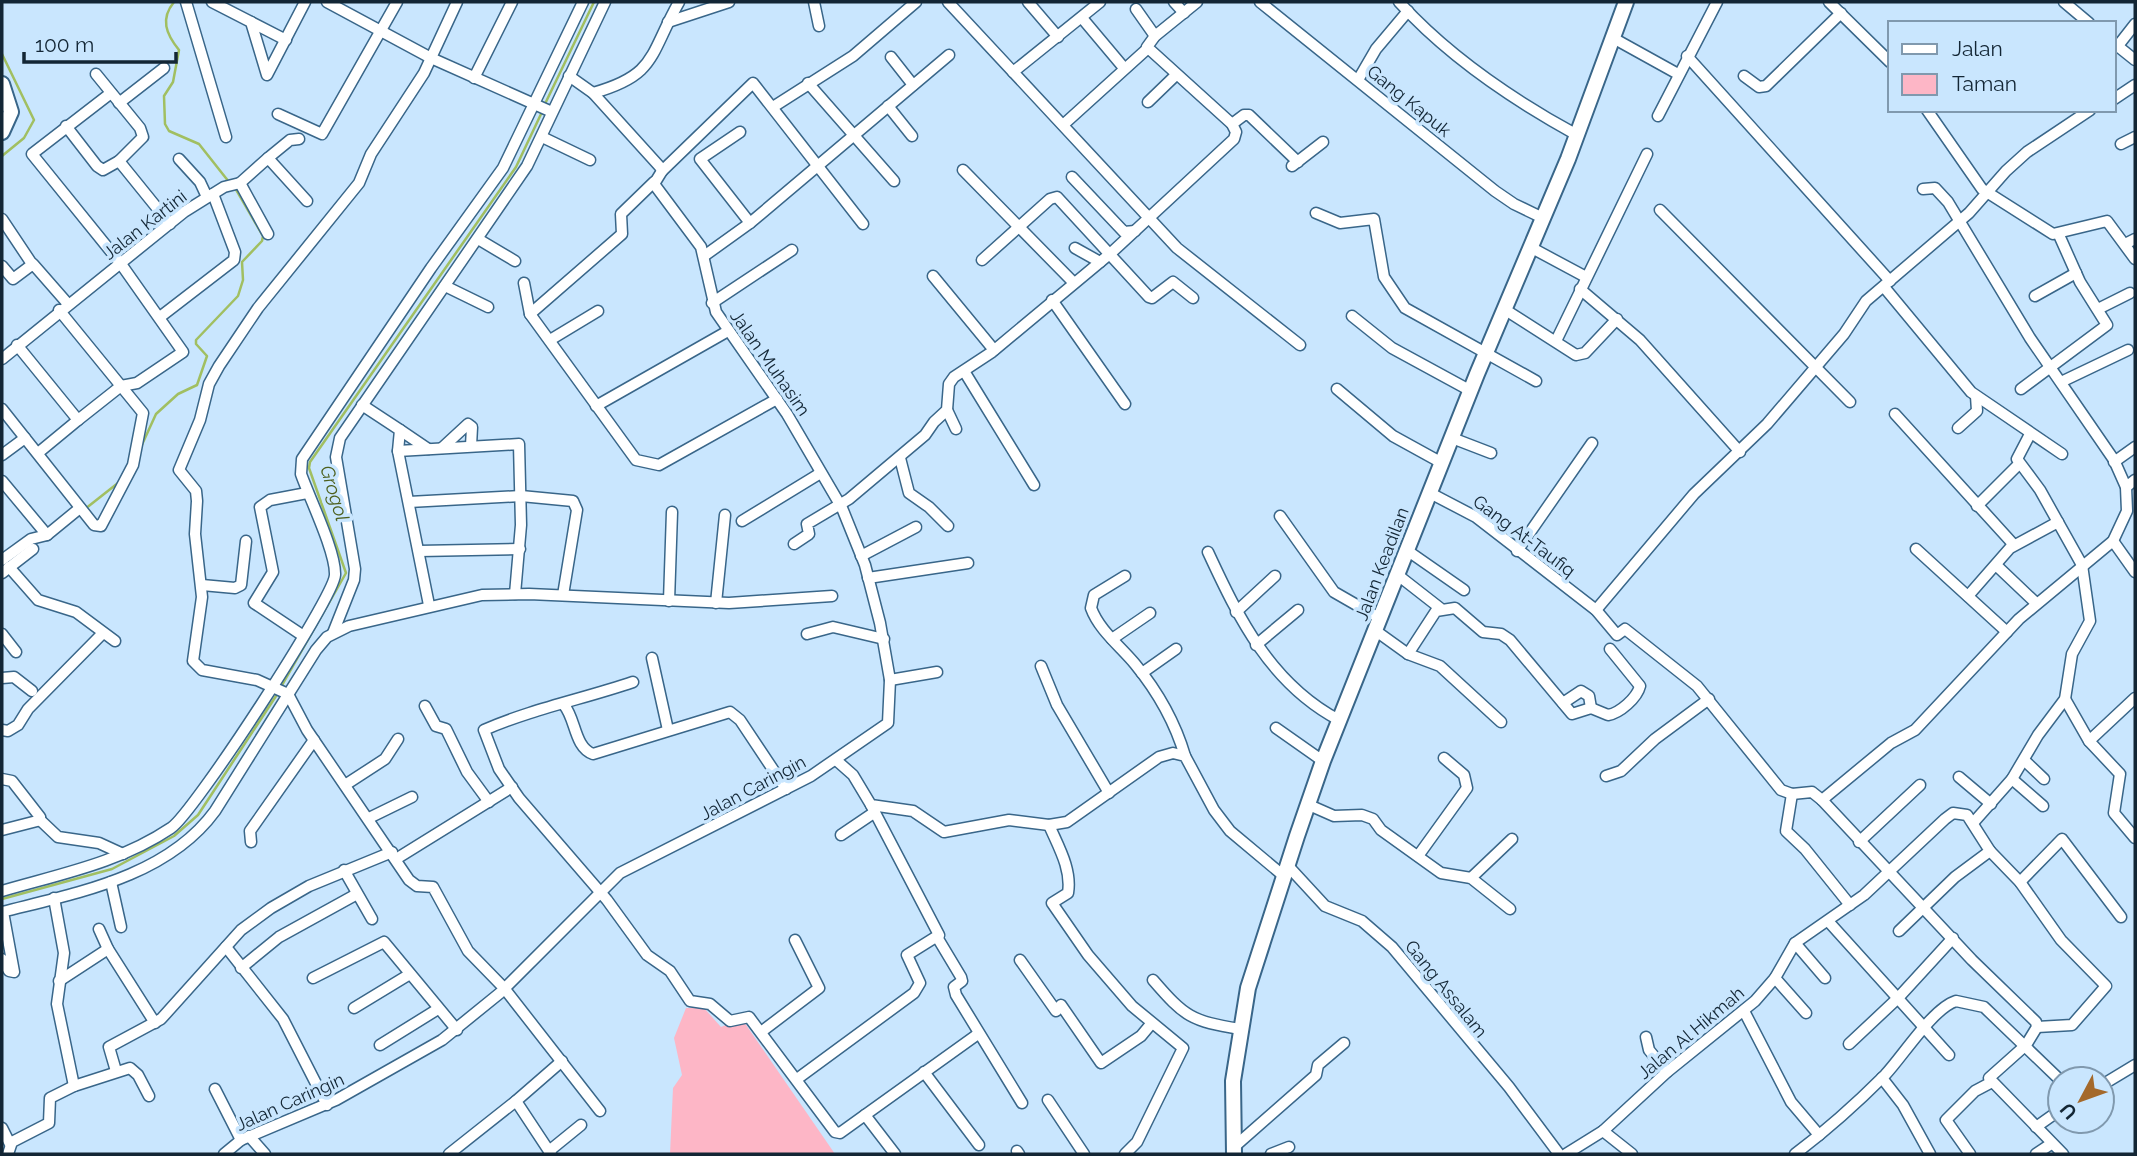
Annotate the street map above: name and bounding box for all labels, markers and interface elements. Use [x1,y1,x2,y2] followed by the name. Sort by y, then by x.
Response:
[24,21,177,65] scale bar
[1888,21,2116,112] legend
[35,32,94,57] text: 100 m
[1952,36,2003,61] text: Jalan
[1363,60,1456,141] street label: Gang Kapuk
[1952,71,2017,96] text: Taman
[99,185,191,264] street label: Jalan Kartini
[726,306,815,420] street label: Jalan Muhasim
[316,462,354,524] water label: Grogol
[1469,490,1579,581] street label: Gang At-Taufiq
[1350,504,1413,624] street label: Jalan Keadilan
[696,751,809,824] street label: Jalan Caringin
[1401,936,1492,1041] street label: Gang Assalam
[1633,982,1748,1083] street label: Jalan Al Hikmah
[2046,1065,2116,1135] north arrow
[232,1068,347,1135] street label: Jalan Caringin
[2055,1099,2081,1124] text: U

